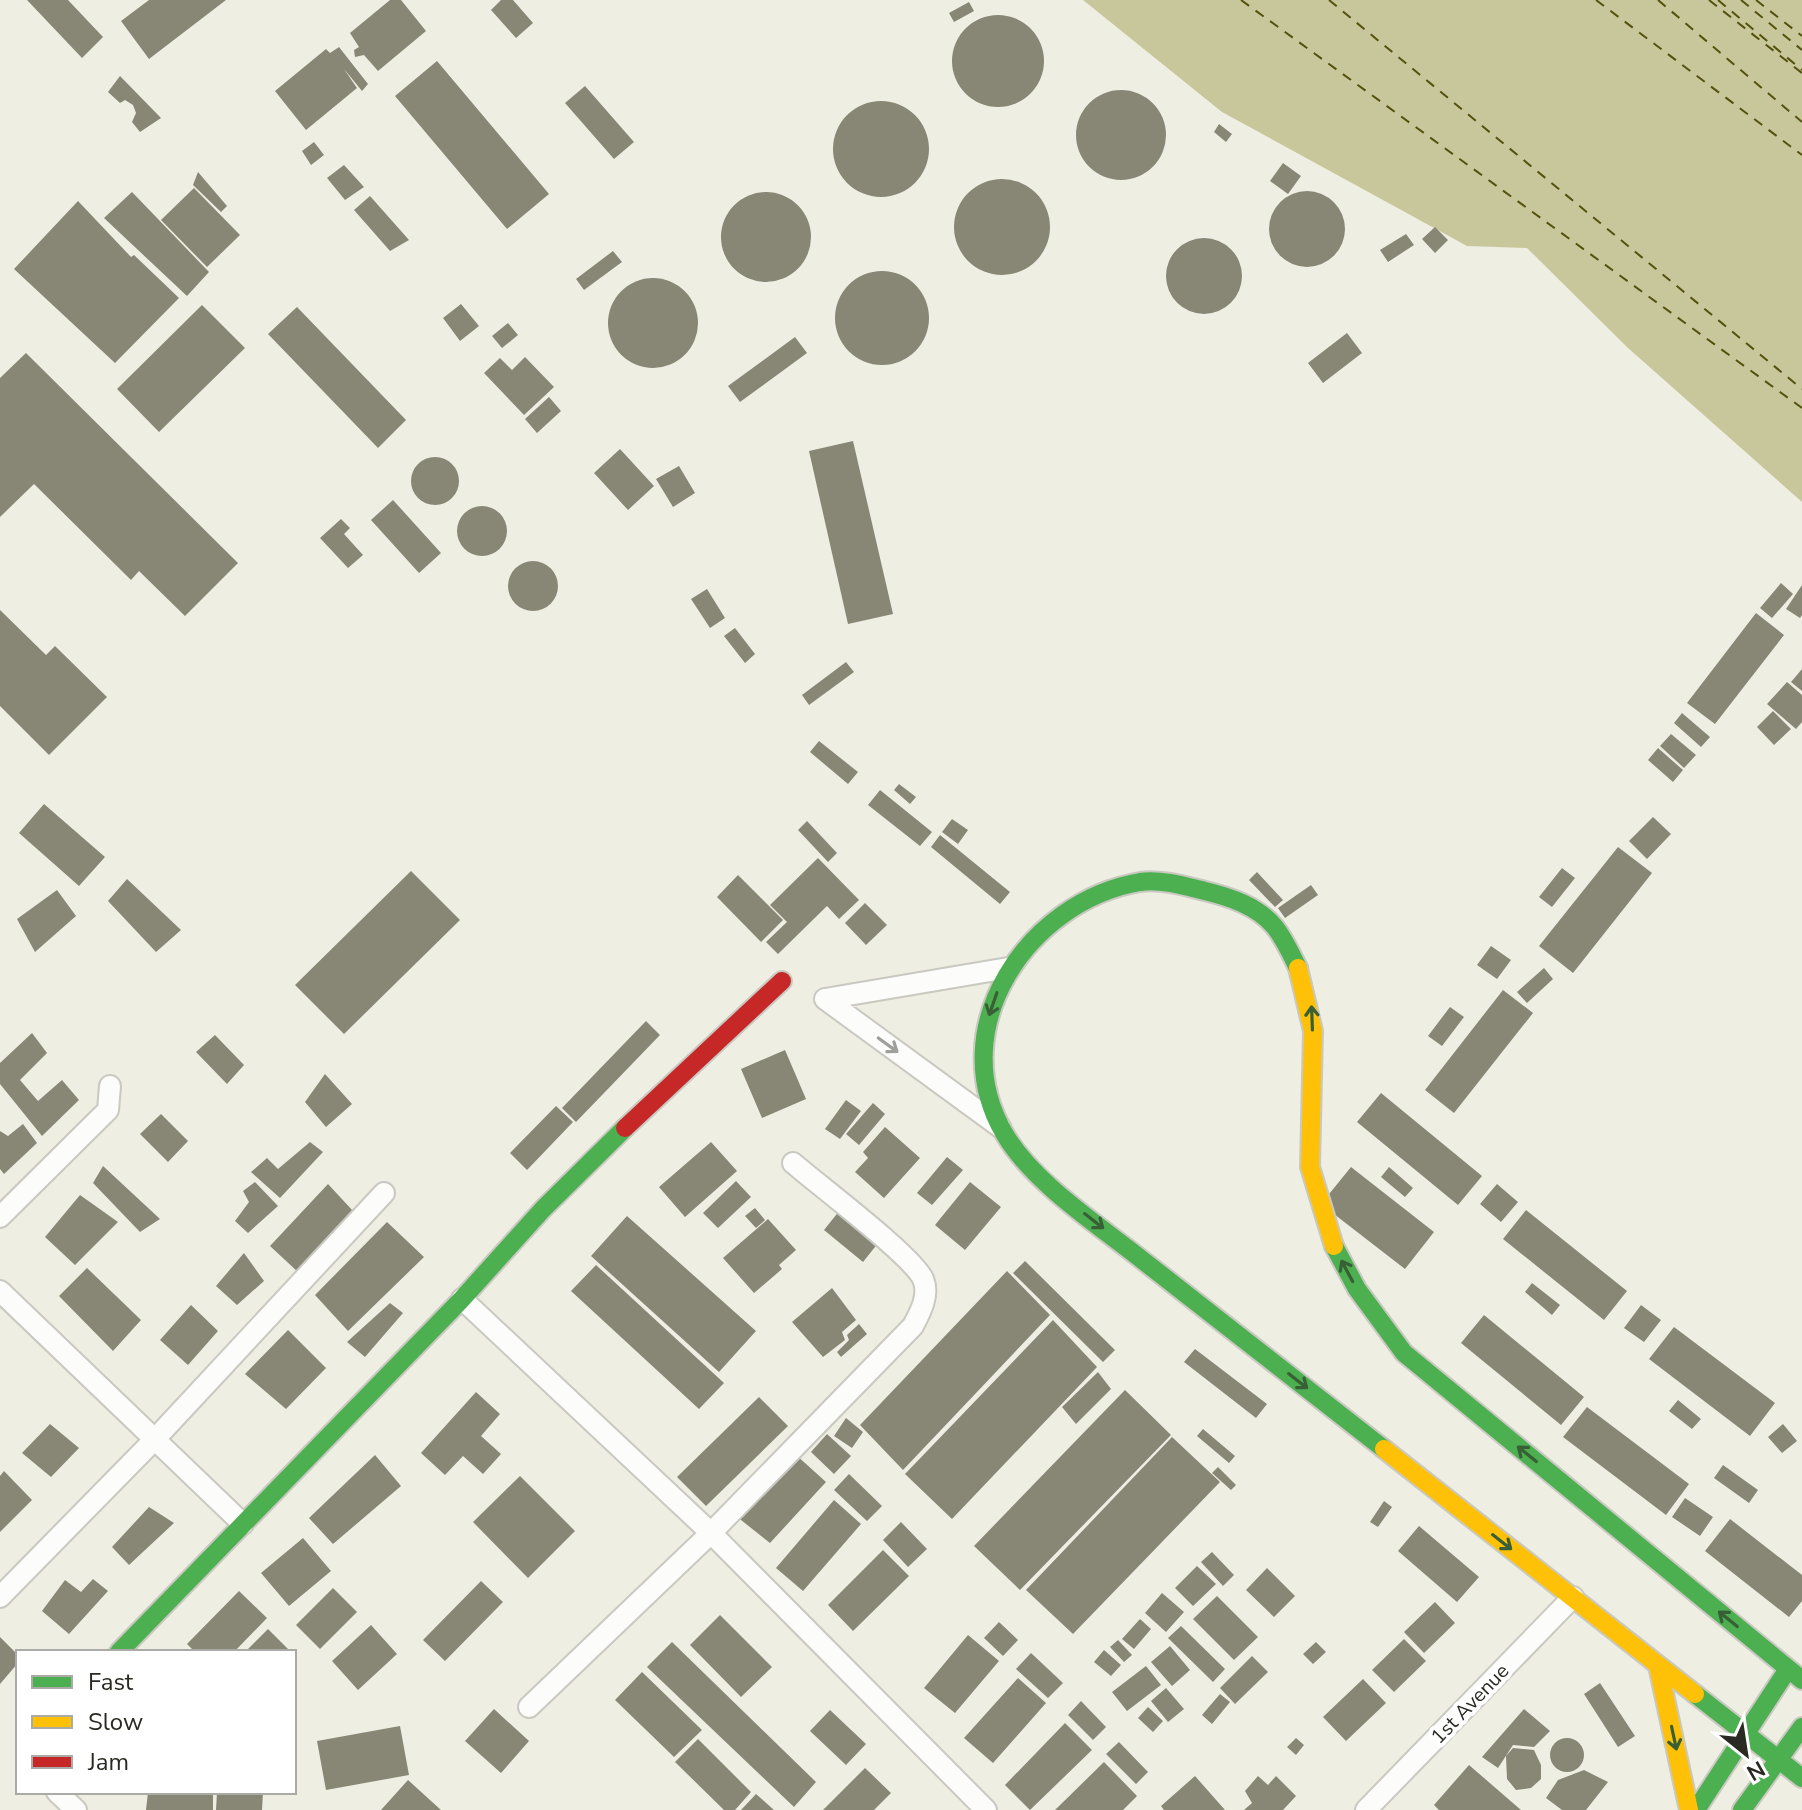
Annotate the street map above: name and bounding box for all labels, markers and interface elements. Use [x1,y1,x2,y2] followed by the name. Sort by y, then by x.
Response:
[984,991,999,1016] one-way arrow
[1305,1005,1320,1032] one-way arrow
[876,1036,898,1053] one-way arrow
[1083,1212,1104,1229] one-way arrow
[1339,1260,1355,1283] one-way arrow
[1287,1373,1308,1390] one-way arrow
[1518,1445,1538,1463] one-way arrow
[1491,1533,1512,1551] one-way arrow
[1718,1611,1739,1628] one-way arrow
[16,1650,296,1794] legend
[1425,1658,1515,1750] street label: 1st Avenue
[88,1666,134,1698] text: Fast
[88,1706,143,1738] text: Slow
[1706,1714,1786,1794] north arrow
[1667,1725,1682,1750] one-way arrow
[87,1746,129,1778] text: Jam
[1741,1753,1770,1788] text: N

